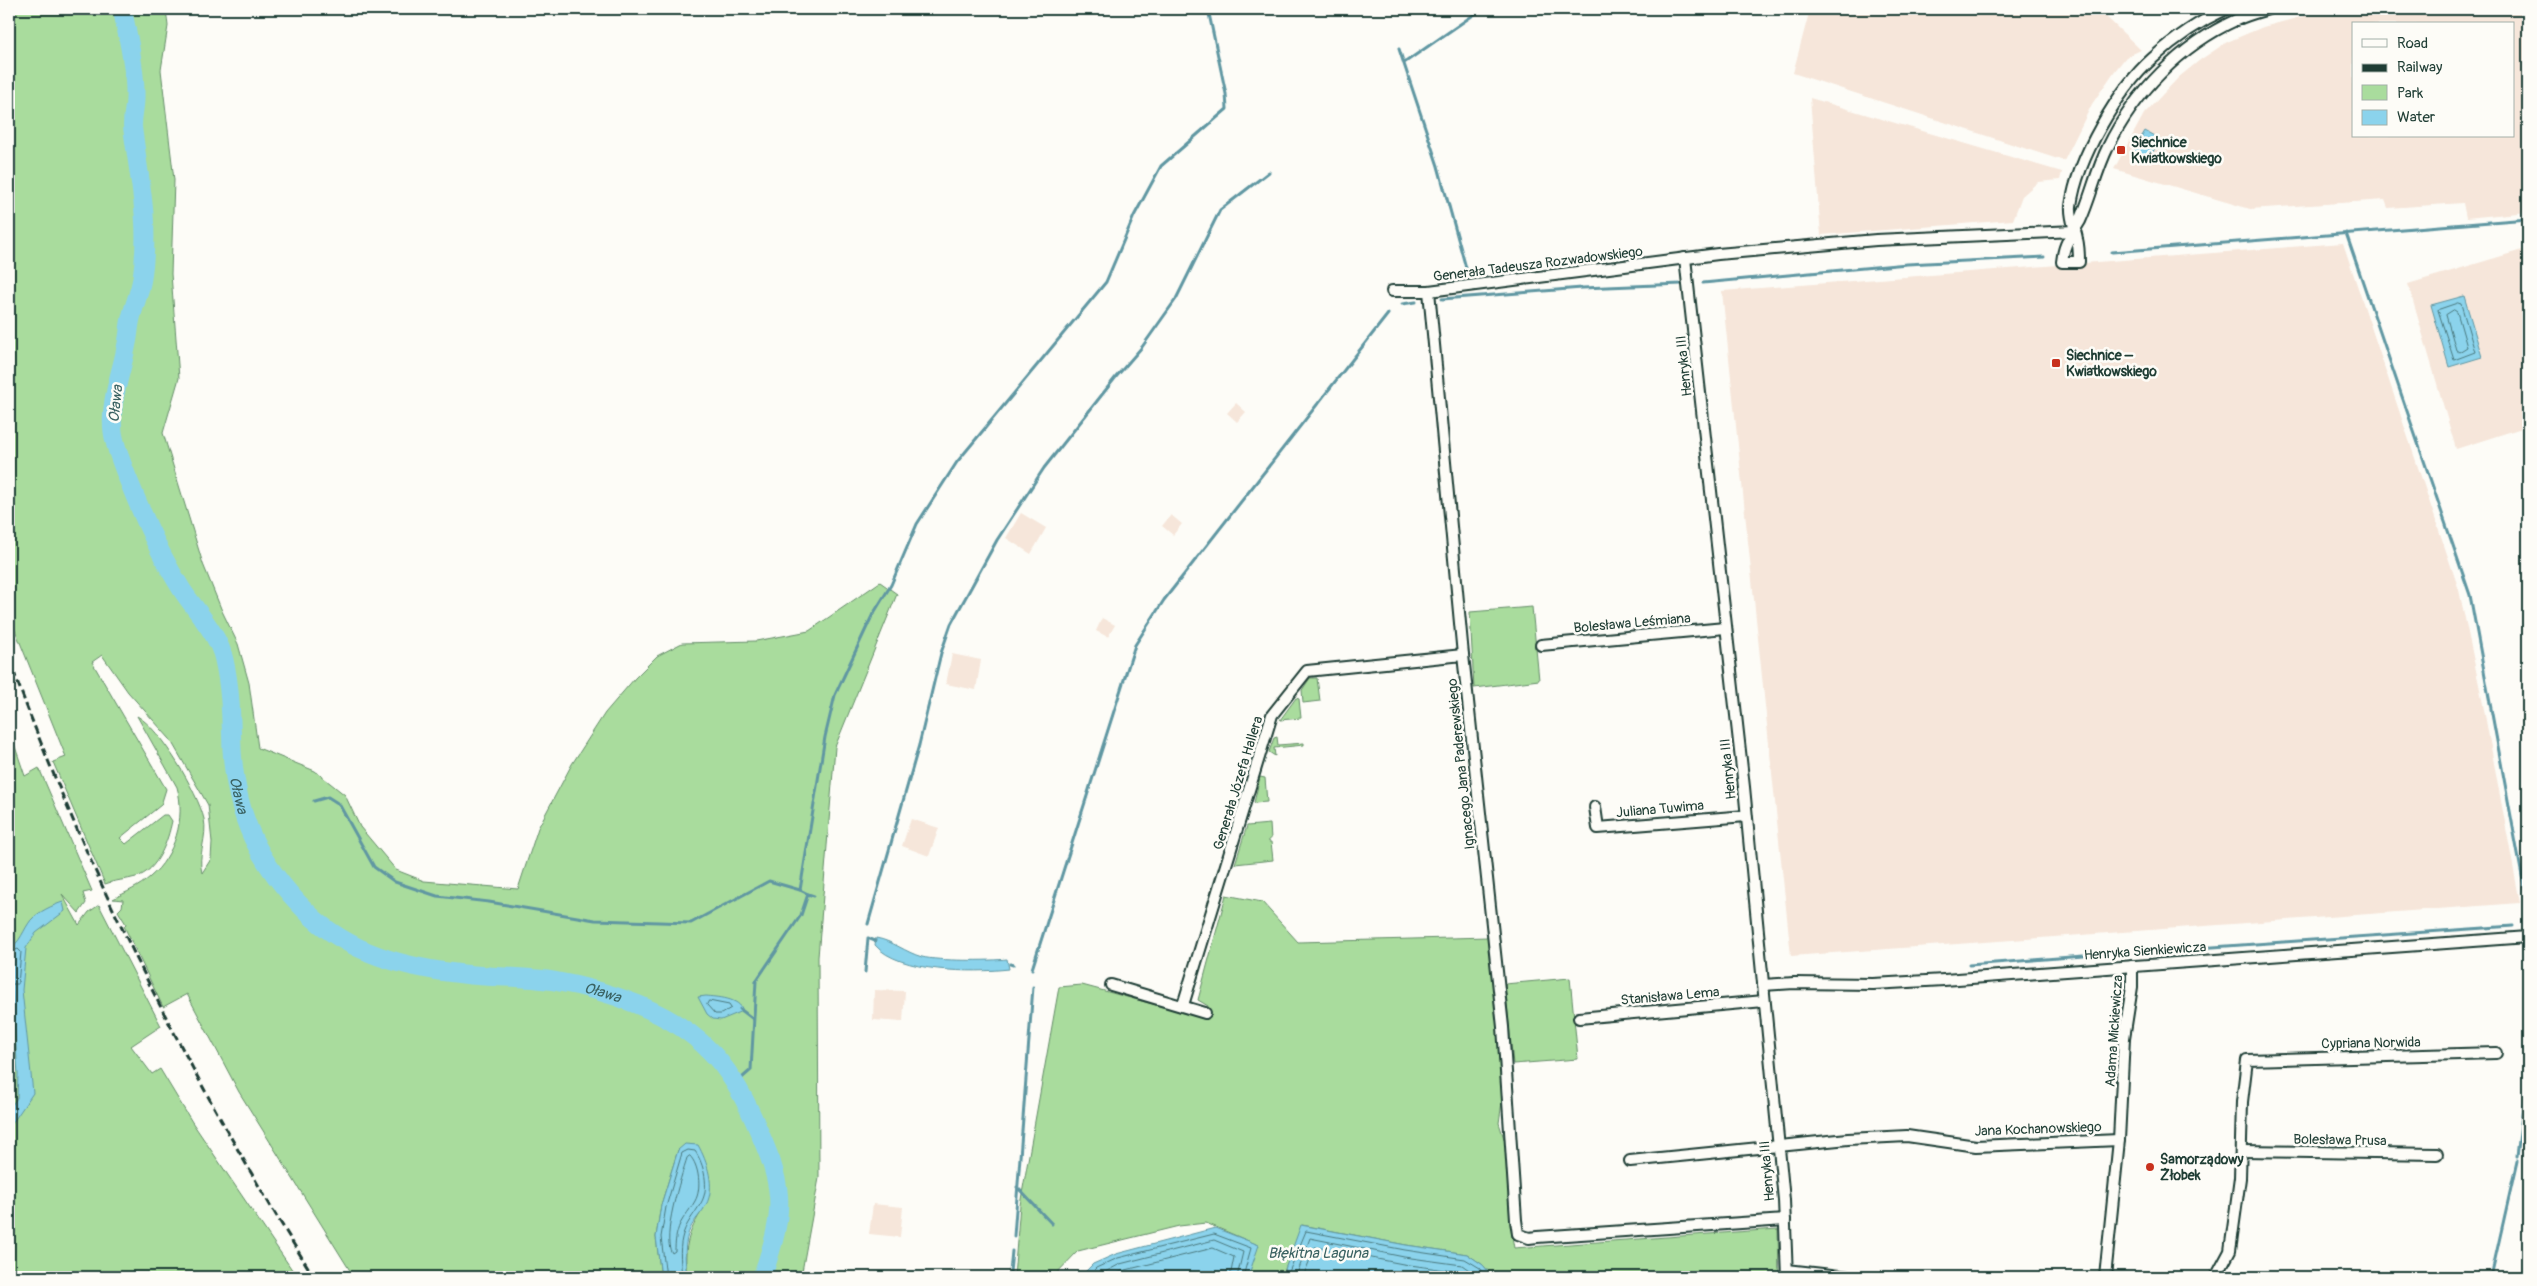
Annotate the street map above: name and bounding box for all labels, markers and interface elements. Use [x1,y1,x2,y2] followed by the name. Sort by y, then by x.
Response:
[2352,22,2514,138] legend
[2397,34,2428,53] text: Road
[2397,58,2443,77] text: Railway
[2397,84,2424,103] text: Park
[2397,108,2436,127] text: Water
[2131,134,2222,167] place label: Siechnice Kwiatkowskiego
[2115,144,2127,156] marker: Siechnice Kwiatkowskiego
[1432,243,1644,285] street label: Generała Tadeusza Rozwadowskiego
[1672,335,1696,397] street label: Henryka III
[2066,347,2157,380] place label: Siechnice – Kwiatkowskiego
[2050,357,2062,369] marker: Siechnice – Kwiatkowskiego
[105,383,128,424] water label: Oława
[1573,609,1691,637] street label: Bolesława Leśmiana
[1444,677,1478,850] street label: Ignacego Jana Paderewskiego
[1210,714,1266,852] street label: Generała Józefa Hallera
[1716,738,1740,800] street label: Henryka III
[225,775,253,817] water label: Oława
[1615,797,1705,821] street label: Juliana Tuwima
[2083,938,2207,964] street label: Henryka Sienkiewicza
[2102,974,2126,1088] street label: Adama Mickiewicza
[582,978,624,1007] water label: Oława
[1620,983,1720,1009] street label: Stanisława Lema
[2321,1034,2421,1052] street label: Cypriana Norwida
[1974,1118,2102,1140] street label: Jana Kochanowskiego
[2293,1131,2387,1149] street label: Bolesława Prusa
[1756,1140,1778,1202] street label: Henryka III
[2160,1151,2244,1184] place label: Samorządowy Żłobek
[2144,1161,2156,1173] marker: Samorządowy Żłobek
[1268,1244,1369,1263] water label: Błękitna Laguna

